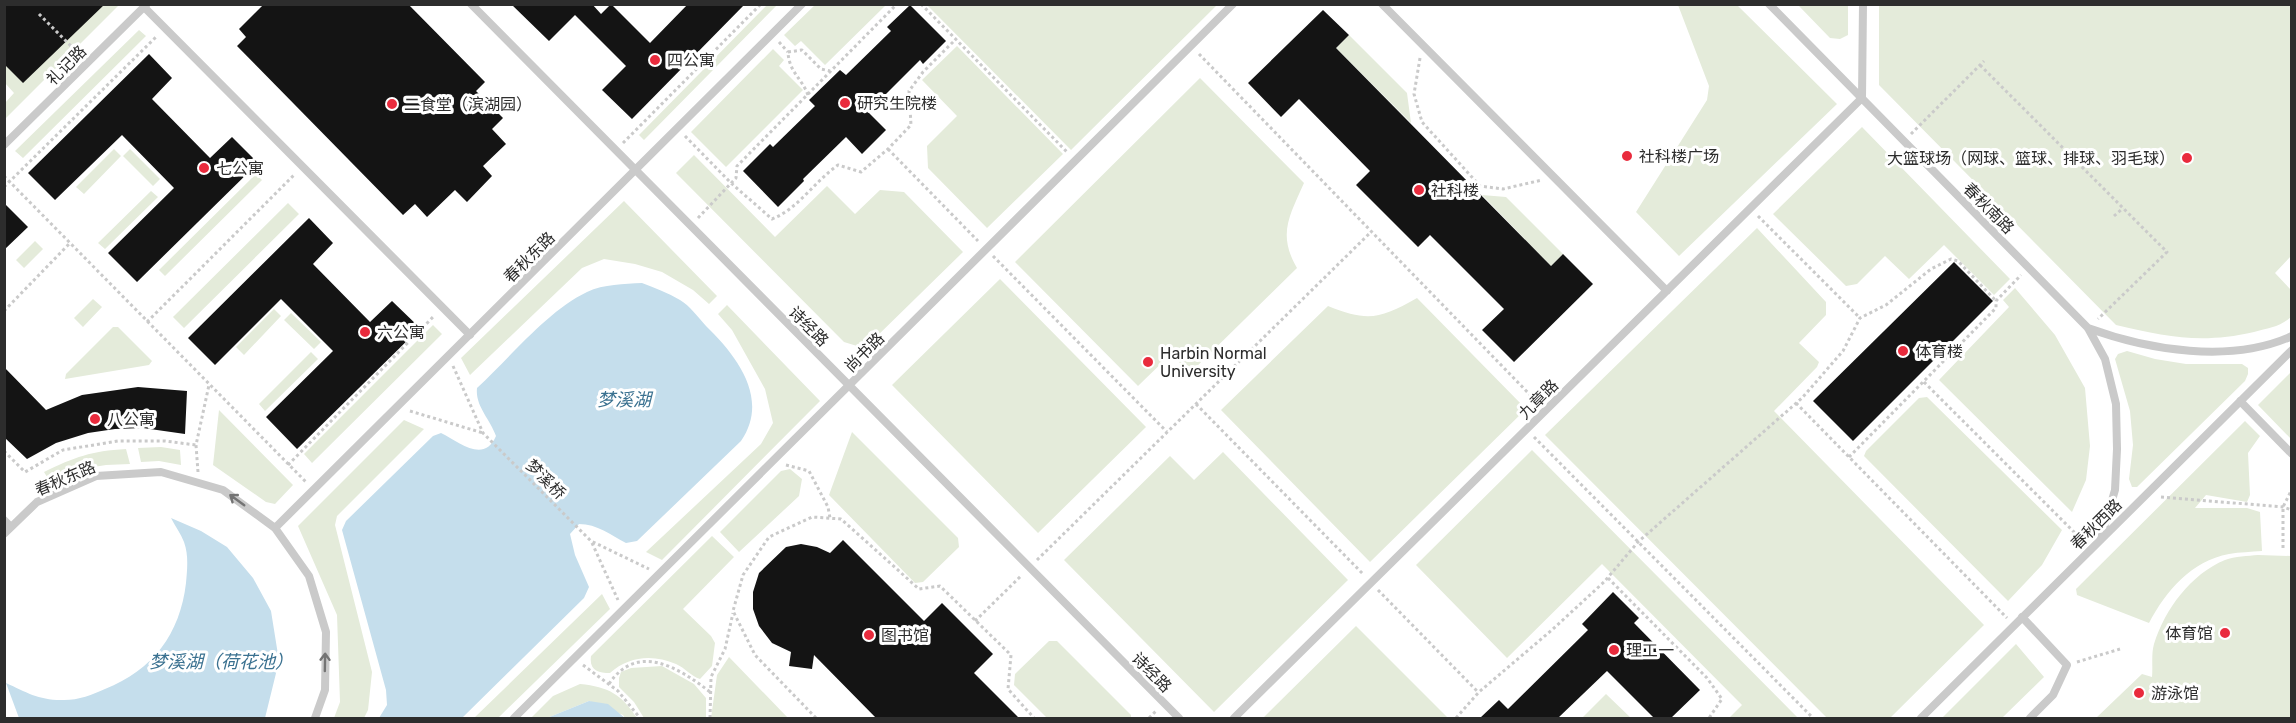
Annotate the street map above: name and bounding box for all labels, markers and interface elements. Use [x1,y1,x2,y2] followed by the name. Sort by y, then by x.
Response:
[43,42,90,89] street label: 礼记路
[667,51,715,70] place label: 四公寓
[648,53,662,67] marker: 四公寓
[857,94,937,113] place label: 研究生院楼
[404,95,532,114] place label: 二食堂（滨湖园）
[838,96,852,110] marker: 研究生院楼
[385,97,399,111] marker: 二食堂（滨湖园）
[1639,147,1719,166] place label: 社科楼广场
[1620,149,1634,163] marker: 社科楼广场
[1887,149,2175,168] place label: 大篮球场（网球、篮球、排球、羽毛球）
[2180,151,2194,165] marker: 大篮球场（网球、篮球、排球、羽毛球）
[216,159,264,178] place label: 七公寓
[197,161,211,175] marker: 七公寓
[1959,179,2018,238] street label: 春秋南路
[1431,181,1479,200] place label: 社科楼
[1412,183,1426,197] marker: 社科楼
[500,228,559,287] street label: 春秋东路
[785,303,832,350] street label: 诗经路
[377,323,425,342] place label: 六公寓
[358,325,372,339] marker: 六公寓
[841,329,888,376] street label: 尚书路
[1915,342,1963,361] place label: 体育楼
[1160,344,1267,381] place label: Harbin Normal University
[1896,344,1910,358] marker: 体育楼
[1141,355,1155,369] marker: Harbin Normal University
[1515,376,1562,423] street label: 九章路
[597,389,654,411] water label: 梦溪湖
[107,410,155,429] place label: 八公寓
[88,412,102,426] marker: 八公寓
[522,456,569,503] street label: 梦溪桥
[32,457,98,500] street label: 春秋东路
[229,493,245,506] one-way arrow
[2067,495,2126,554] street label: 春秋西路
[2165,624,2213,643] place label: 体育馆
[881,626,929,645] place label: 图书馆
[2218,626,2232,640] marker: 体育馆
[862,628,876,642] marker: 图书馆
[1626,641,1674,660] place label: 理工一
[1607,643,1621,657] marker: 理工一
[1128,649,1175,696] street label: 诗经路
[149,651,293,673] water label: 梦溪湖（荷花池）
[320,652,331,672] one-way arrow
[2151,684,2199,703] place label: 游泳馆
[2132,686,2146,700] marker: 游泳馆

